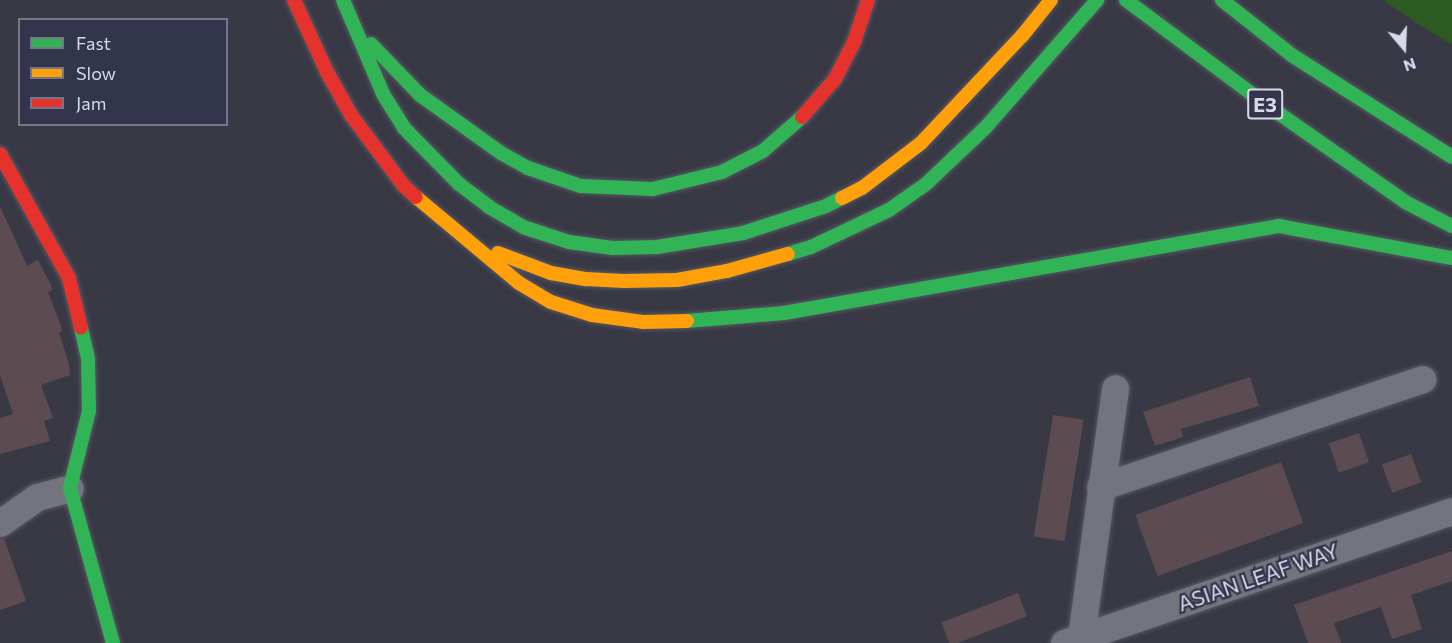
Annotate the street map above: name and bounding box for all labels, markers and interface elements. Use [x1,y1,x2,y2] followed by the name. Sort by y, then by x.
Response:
[18,18,228,126] legend
[1374,18,1434,78] north arrow
[76,32,111,54] text: Fast
[1401,55,1419,76] text: N
[76,62,116,84] text: Slow
[1247,87,1283,121] road number: E3
[76,92,106,114] text: Jam
[1174,538,1342,616] street label: ASIAN LEAF WAY

